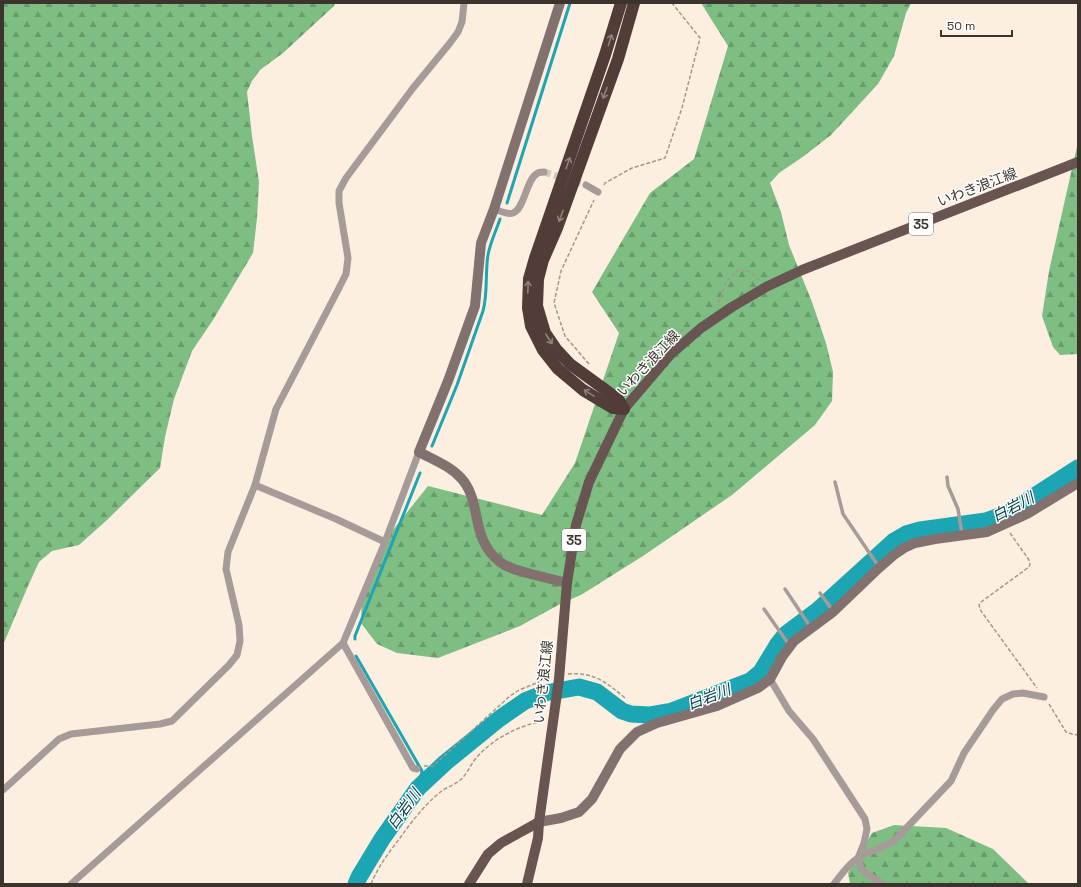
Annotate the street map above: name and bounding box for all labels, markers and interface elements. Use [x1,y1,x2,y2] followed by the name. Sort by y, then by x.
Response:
[941,12,1012,38] scale bar
[947,18,975,34] text: 50 m
[607,34,614,47] one-way arrow
[601,87,609,99] one-way arrow
[565,157,572,170] one-way arrow
[935,164,1019,210] street label: いわき浪江線
[557,209,565,221] one-way arrow
[909,213,933,235] road number: 35
[525,281,532,294] one-way arrow
[613,326,683,400] street label: いわき浪江線
[545,333,553,344] one-way arrow
[583,389,595,397] one-way arrow
[988,487,1039,526] water label: 白岩川
[562,529,586,551] road number: 35
[530,639,556,725] street label: いわき浪江線
[684,679,735,713] water label: 白岩川
[383,783,426,832] water label: 白岩川

